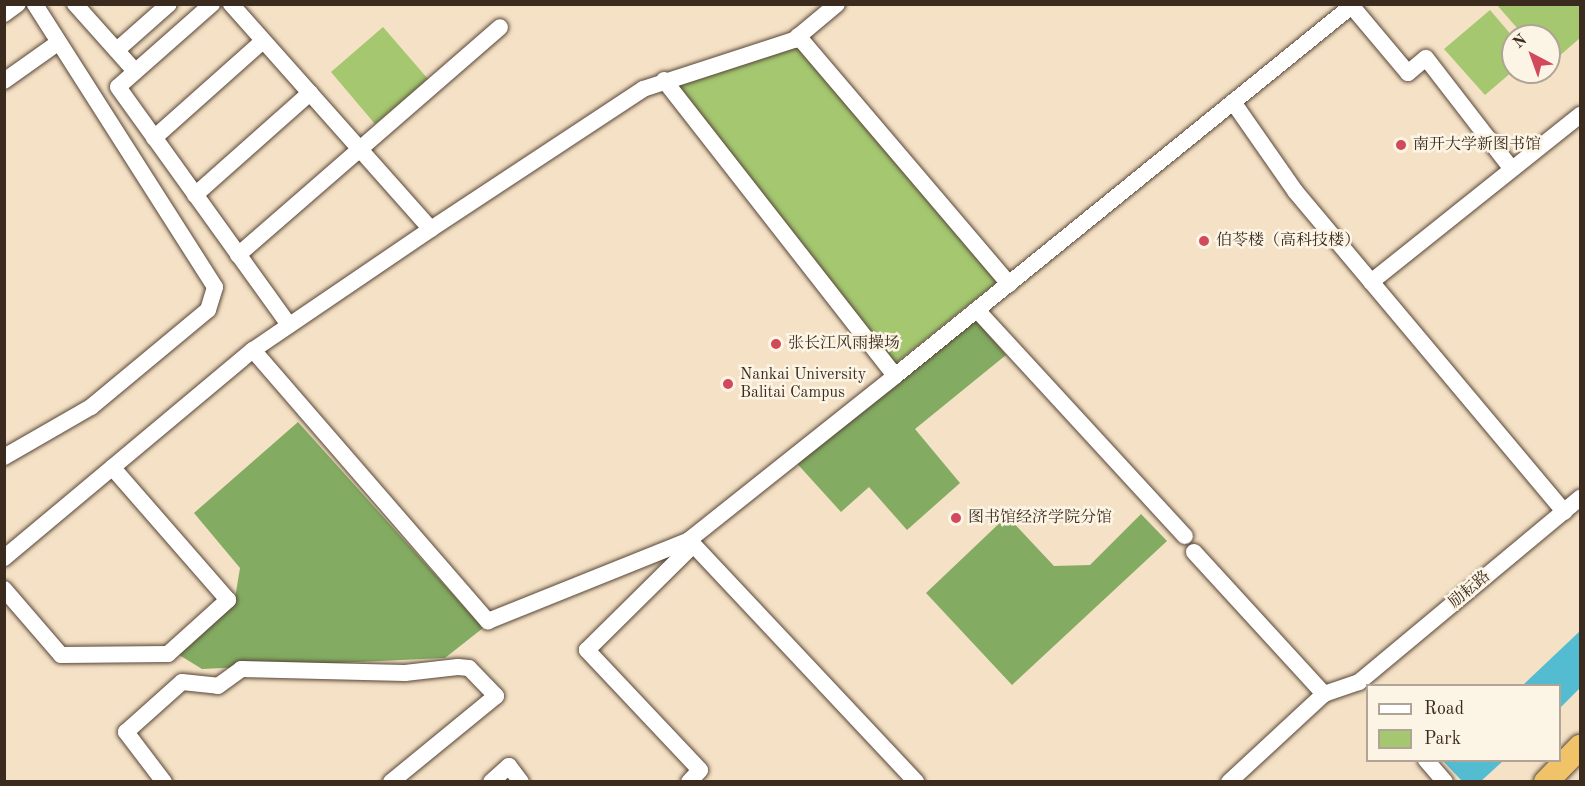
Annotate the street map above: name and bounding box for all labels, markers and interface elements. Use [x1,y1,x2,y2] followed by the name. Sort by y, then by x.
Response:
[1501,24,1561,84] north arrow
[1511,32,1530,52] text: N
[1413,135,1541,155] place label: 南开大学新图书馆
[1394,138,1408,152] marker: 南开大学新图书馆
[1216,231,1360,251] place label: 伯苓楼（高科技楼）
[1197,234,1211,248] marker: 伯苓楼（高科技楼）
[788,334,900,354] place label: 张长江风雨操场
[769,337,783,351] marker: 张长江风雨操场
[740,365,866,403] place label: Nankai University Balitai Campus
[721,377,735,391] marker: Nankai University Balitai Campus
[968,508,1112,528] place label: 图书馆经济学院分馆
[949,511,963,525] marker: 图书馆经济学院分馆
[1445,567,1495,613] street label: 励耘路
[1366,684,1561,762] legend
[1424,700,1464,718] text: Road
[1424,730,1461,748] text: Park

